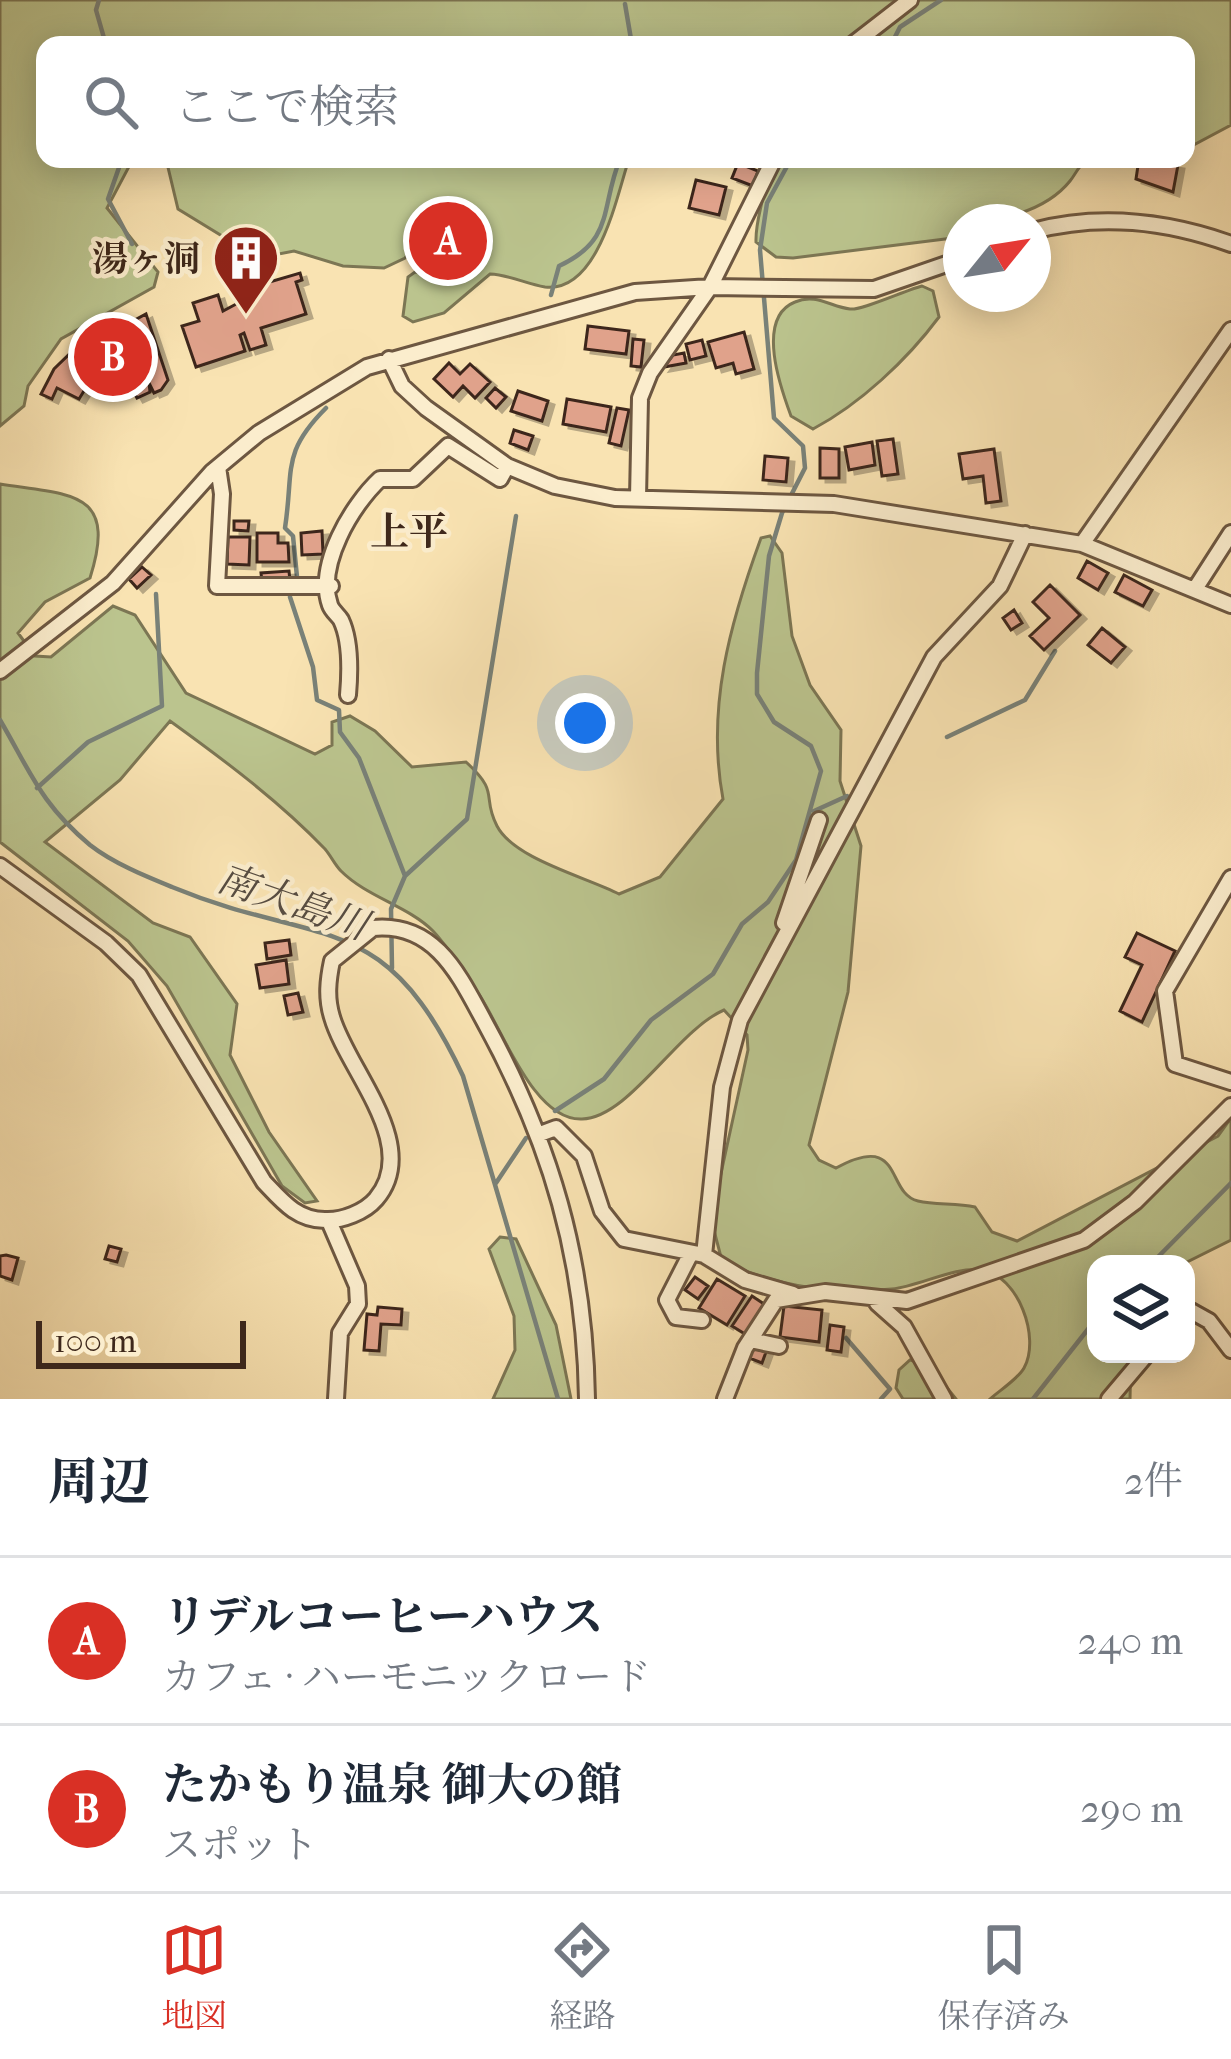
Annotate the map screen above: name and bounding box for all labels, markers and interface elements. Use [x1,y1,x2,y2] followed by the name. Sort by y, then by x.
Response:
[36,36,1195,168] search box
[78,69,144,135] icon: search
[174,81,399,134] text: ここで検索
[409,196,487,286] pin: A
[943,204,1051,312] north arrow
[211,223,281,317] building icon: 湯ヶ洞
[92,238,200,280] place label: 湯ヶ洞
[74,312,152,402] pin: B
[370,509,448,555] district label: 上平
[555,693,615,753] your location
[211,855,378,950] water label: 南大島川
[1087,1255,1195,1363] map controls
[1087,1255,1195,1363] button: layers
[36,1315,246,1368] scale bar
[54,1322,137,1361] text: 100 m
[48,1452,150,1512] text: 周辺
[1124,1458,1183,1504] text: 2件
[162,1591,603,1644] text: リデルコーヒーハウス
[74,1618,100,1664] text: A
[1078,1618,1183,1664] text: 240 m
[162,1654,651,1700] text: カフェ · ハーモニックロード
[162,1759,622,1812] text: たかもり温泉 御大の館
[74,1786,100,1832] text: B
[1080,1786,1183,1832] text: 290 m
[162,1822,318,1868] text: スポット
[161,1917,227,2036] tab: 地図
[549,1917,615,2036] tab: 経路
[938,1917,1070,2036] tab: 保存済み

